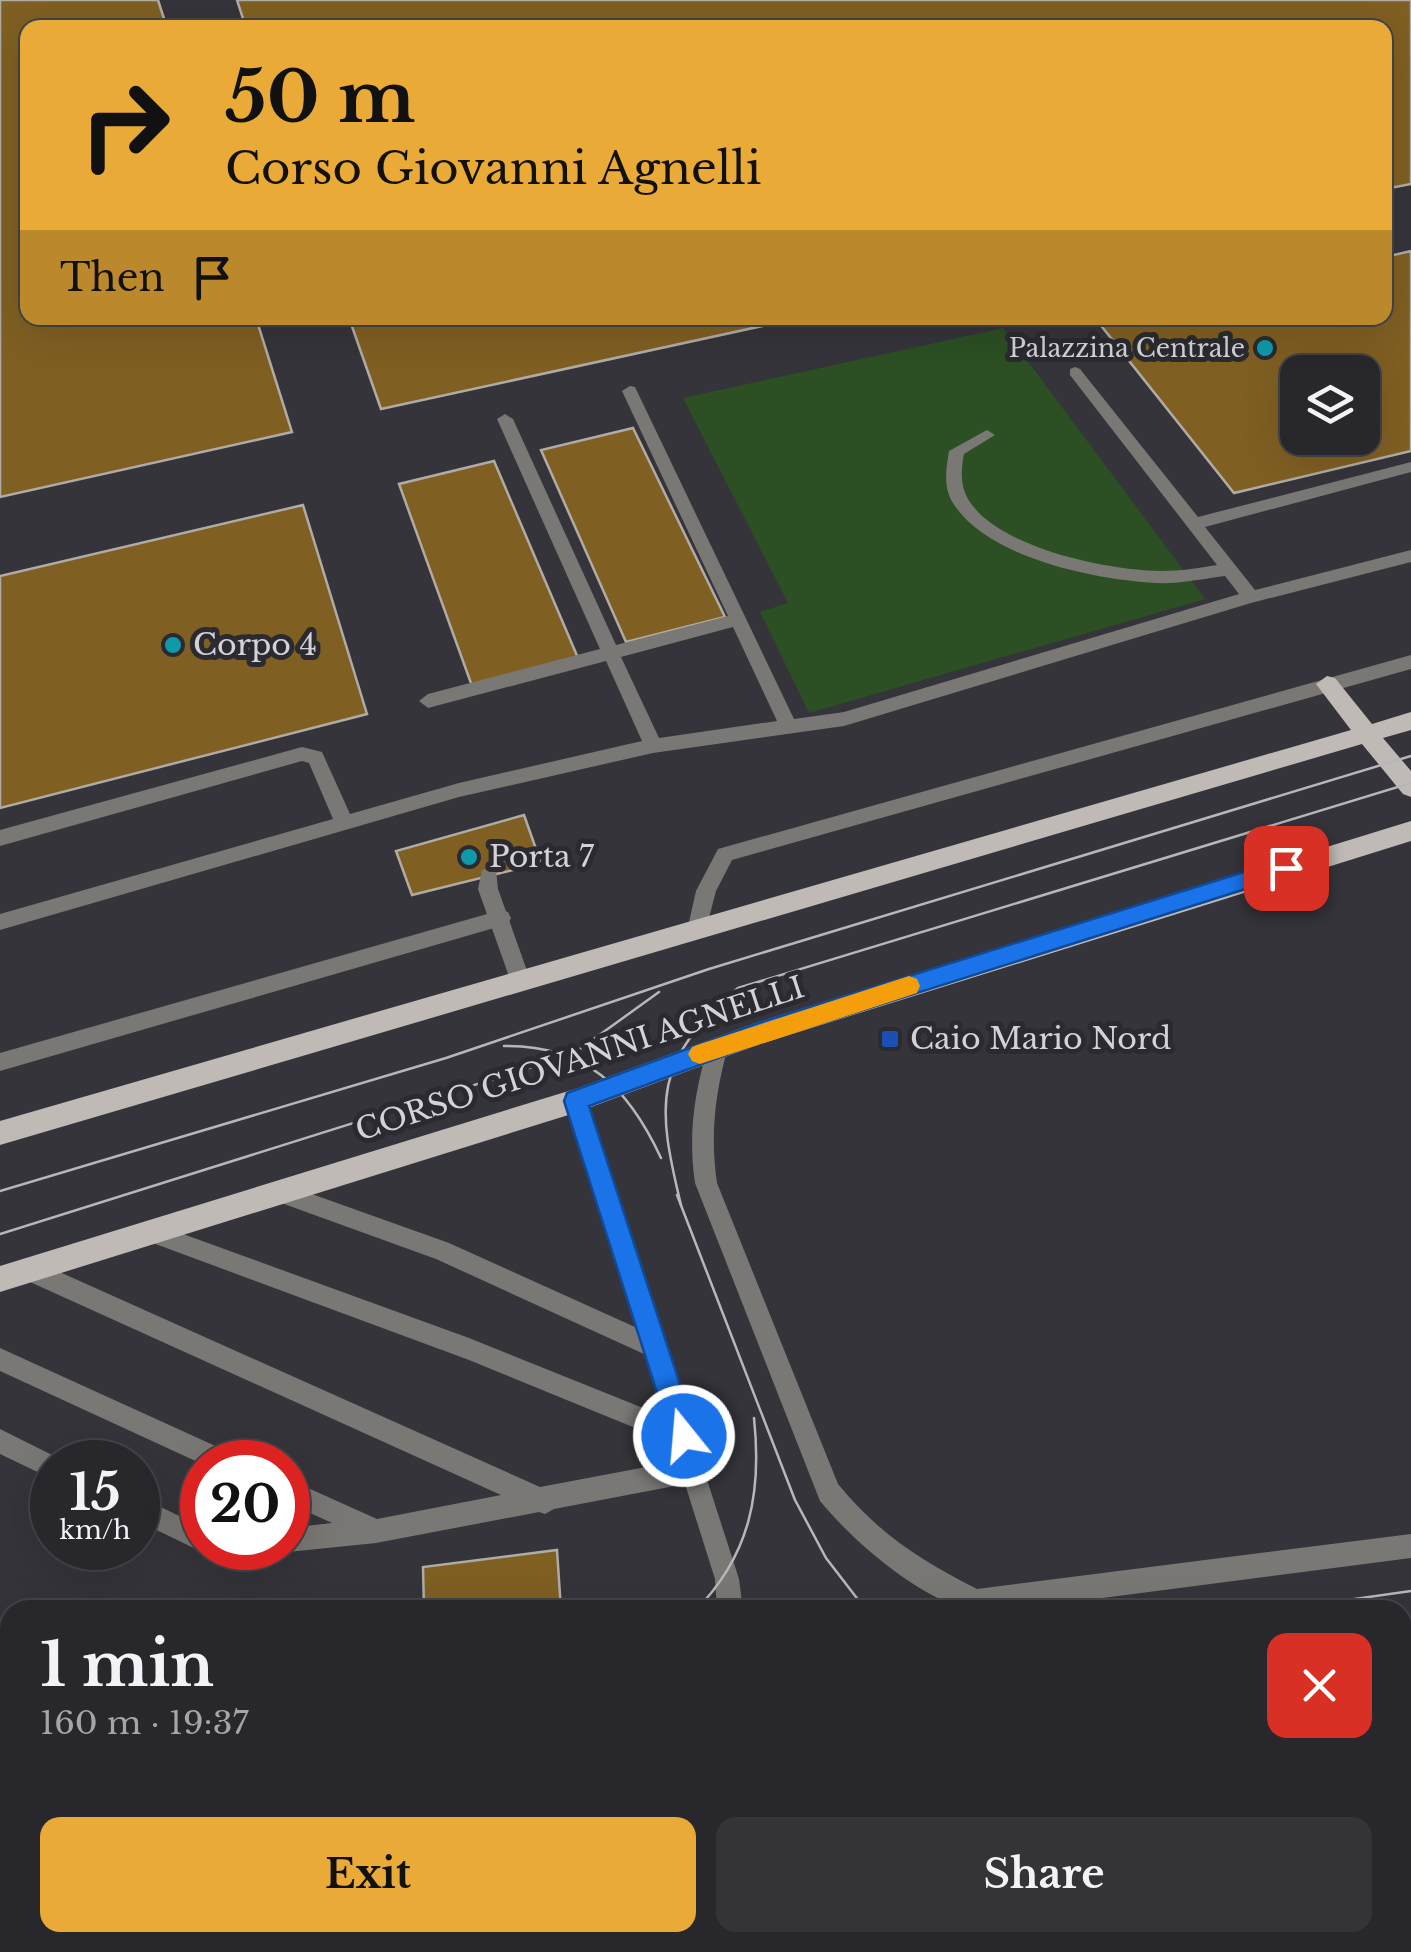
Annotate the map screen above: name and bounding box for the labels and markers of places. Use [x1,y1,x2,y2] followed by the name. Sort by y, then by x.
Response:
[1009,333,1245,364] place label: Palazzina Centrale
[1254,337,1276,359] marker: Palazzina Centrale
[193,626,317,663] place label: Corpo 4
[162,634,184,656] marker: Corpo 4
[1244,826,1329,911] pin
[489,838,595,875] place label: Porta 7
[458,846,480,868] marker: Porta 7
[910,1020,1171,1057] place label: Caio Mario Nord
[879,1028,901,1050] marker: Caio Mario Nord

